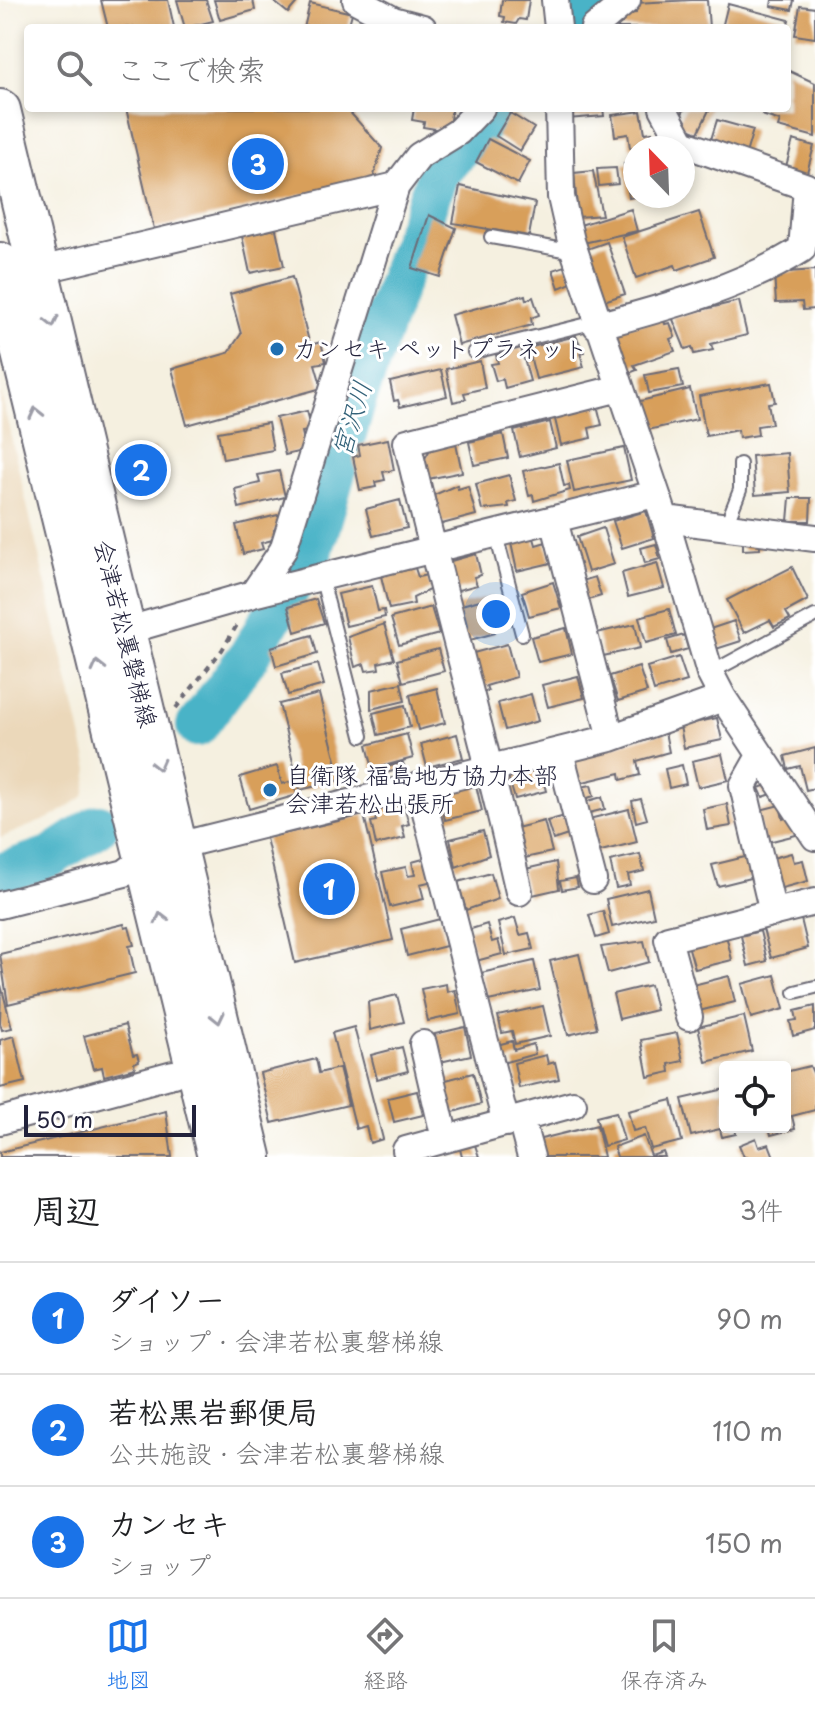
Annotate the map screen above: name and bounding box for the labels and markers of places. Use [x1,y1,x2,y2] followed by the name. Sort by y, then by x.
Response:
[232,134,284,194] pin: 3
[293,329,588,365] place label: カンセキ ペットプラネット
[268,340,286,358] marker: カンセキ ペットプラネット
[115,440,167,500] pin: 2
[286,756,558,820] place label: 自衛隊 福島地方協力本部 会津若松出張所
[261,781,279,799] marker: 自衛隊 福島地方協力本部 会津若松出張所
[303,859,355,919] pin: 1

